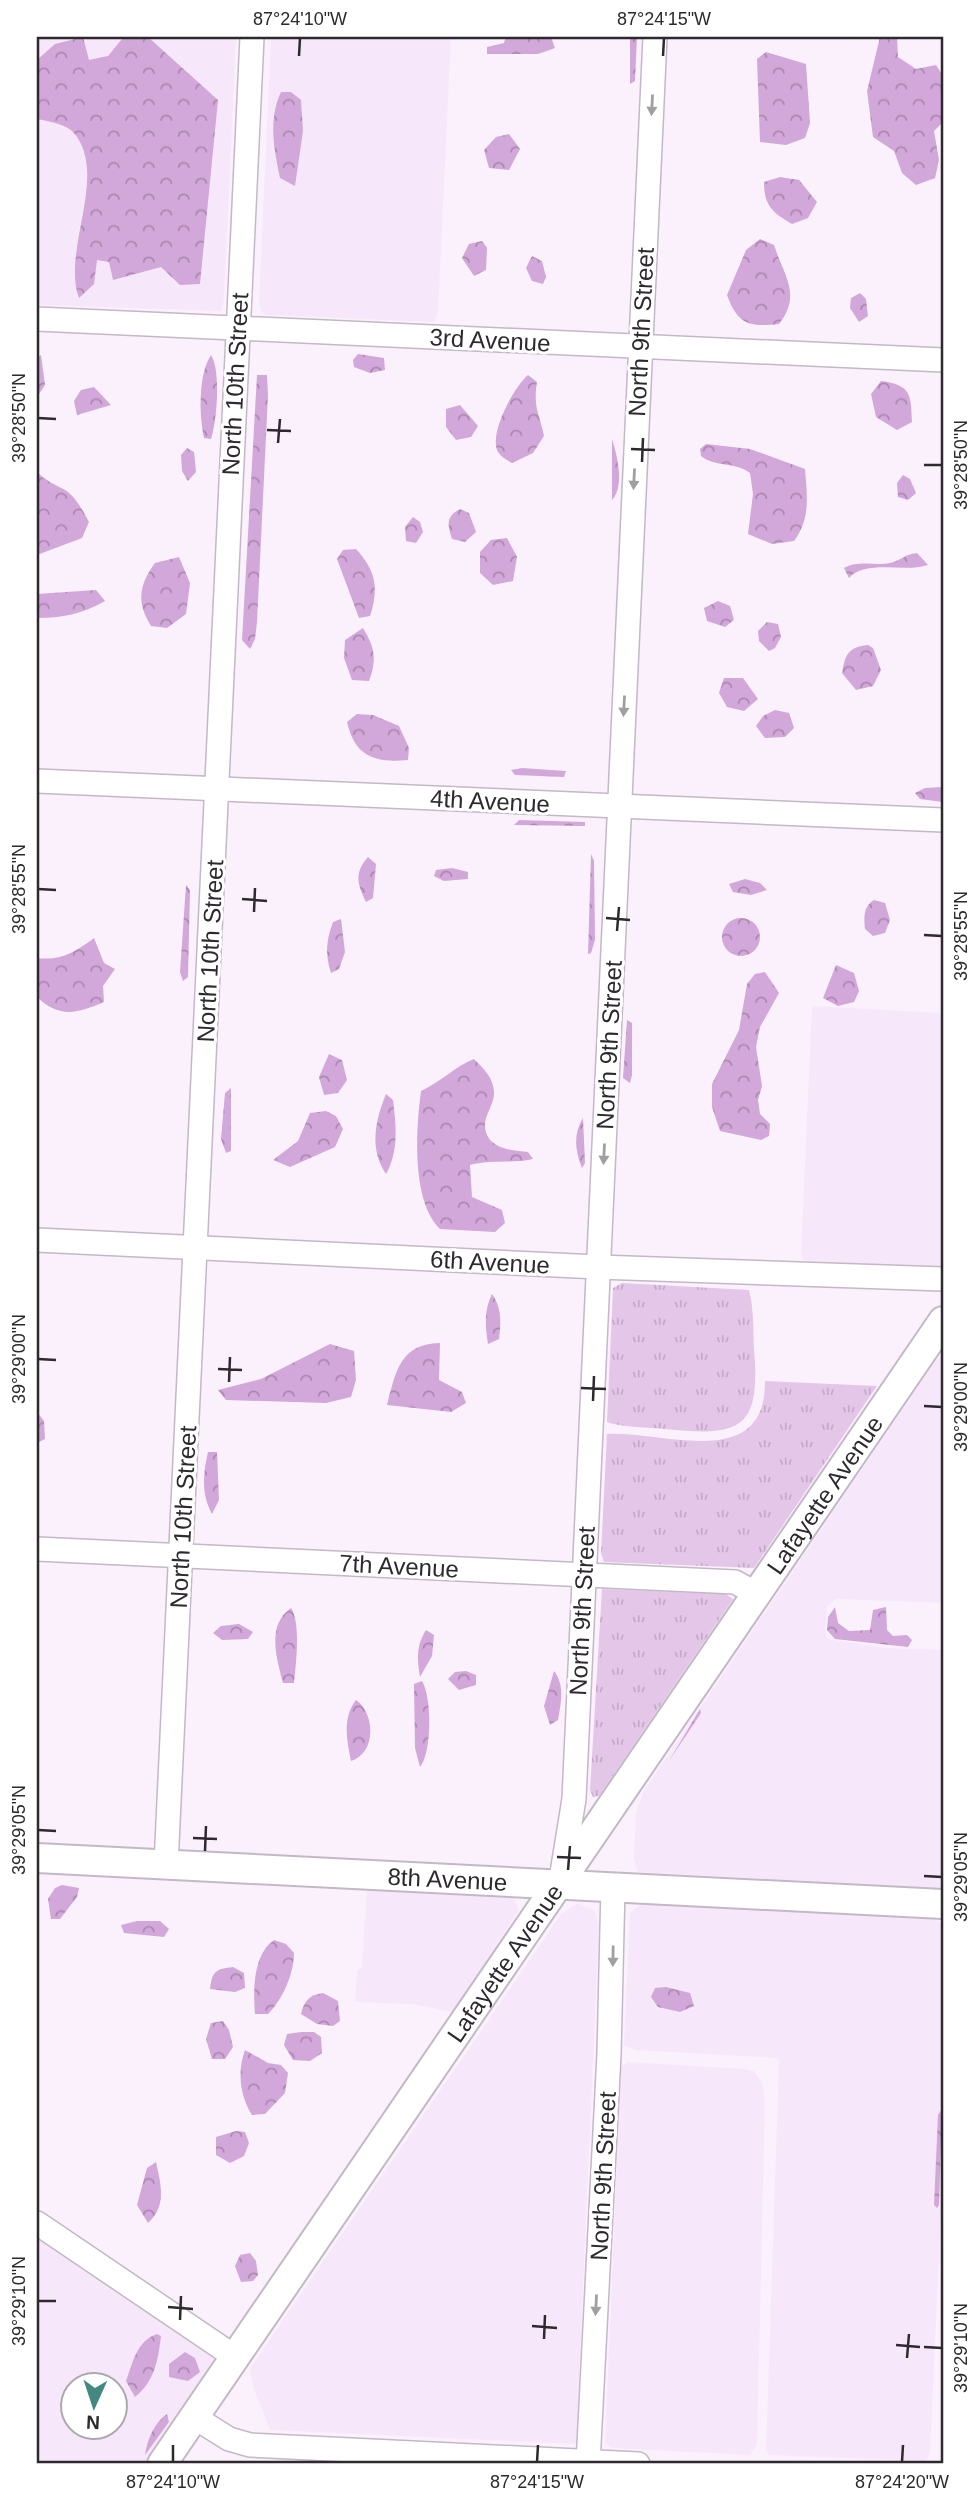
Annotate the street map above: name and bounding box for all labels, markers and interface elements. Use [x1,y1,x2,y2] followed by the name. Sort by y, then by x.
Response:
[253,9,347,29] text: 87°24'10"W
[617,9,711,29] text: 87°24'15"W
[646,94,657,116] one-way arrow
[623,246,659,417] street label: North 9th Street
[217,292,253,476] street label: North 10th Street
[429,323,551,357] street label: 3rd Avenue
[9,373,29,463] text: 39°28'50"N
[951,420,971,510] text: 39°28'50"N
[629,468,640,490] one-way arrow
[618,696,629,718] one-way arrow
[430,784,550,818] street label: 4th Avenue
[9,844,29,934] text: 39°28'55"N
[192,859,228,1043] street label: North 10th Street
[951,891,971,981] text: 39°28'55"N
[591,959,627,1130] street label: North 9th Street
[598,1143,609,1165] one-way arrow
[430,1245,550,1279] street label: 6th Avenue
[9,1314,29,1404] text: 39°29'00"N
[951,1362,971,1452] text: 39°29'00"N
[761,1411,888,1579] street label: Lafayette Avenue
[165,1425,201,1609] street label: North 10th Street
[564,1525,600,1696] street label: North 9th Street
[339,1549,459,1583] street label: 7th Avenue
[9,1785,29,1875] text: 39°29'05"N
[951,1832,971,1922] text: 39°29'05"N
[387,1862,508,1895] street label: 8th Avenue
[441,1879,568,2047] street label: Lafayette Avenue
[607,1945,619,1967] one-way arrow
[585,2090,621,2261] street label: North 9th Street
[9,2256,29,2346] text: 39°29'10"N
[591,2295,602,2317] one-way arrow
[951,2303,971,2393] text: 39°29'10"N
[60,2372,130,2442] north arrow
[86,2412,101,2433] text: N
[126,2472,220,2492] text: 87°24'10"W
[490,2472,584,2492] text: 87°24'15"W
[855,2472,949,2492] text: 87°24'20"W

